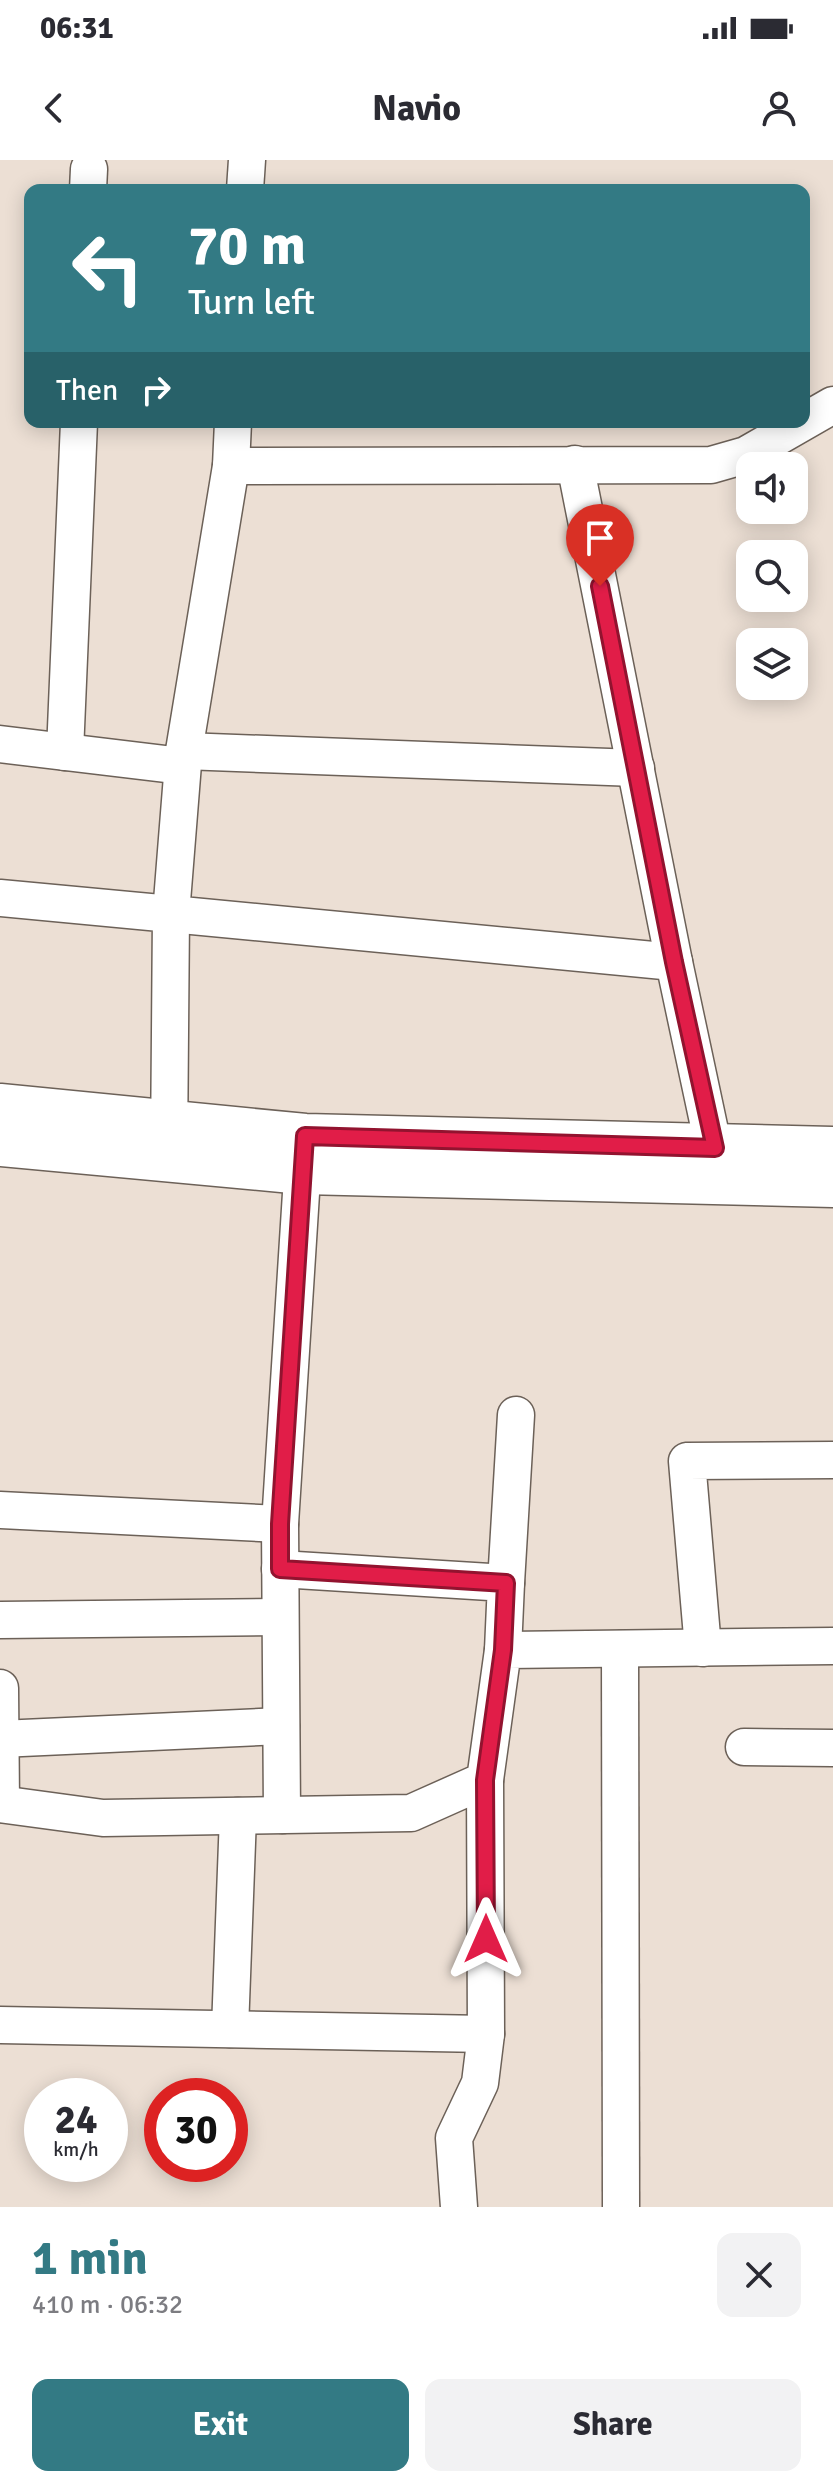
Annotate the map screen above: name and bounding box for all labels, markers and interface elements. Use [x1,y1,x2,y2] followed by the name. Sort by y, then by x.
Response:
[40,10,114,47] text: 06:31
[32,86,76,130] icon: back
[372,86,461,131] text: Navio
[757,86,801,130] icon: person
[188,211,306,280] text: 70 m
[56,216,160,320] icon: left
[188,280,315,325] text: Turn left
[134,368,178,412] icon: right
[56,372,118,409] text: Then
[736,452,808,700] map controls
[736,452,808,524] button: sound
[566,504,634,586] pin
[578,516,622,560] icon: arrive
[736,540,808,612] button: search
[736,628,808,700] button: layers
[444,1897,528,1981] position arrow
[144,2078,248,2182] speed limit sign: 30
[54,2095,98,2145] text: 24
[53,2137,99,2162] text: km/h
[32,2229,148,2288] text: 1 min
[717,2233,801,2317] button: close
[32,2289,183,2321] text: 410 m · 06:32
[32,2379,409,2471] button: Exit
[425,2379,801,2471] button: Share

